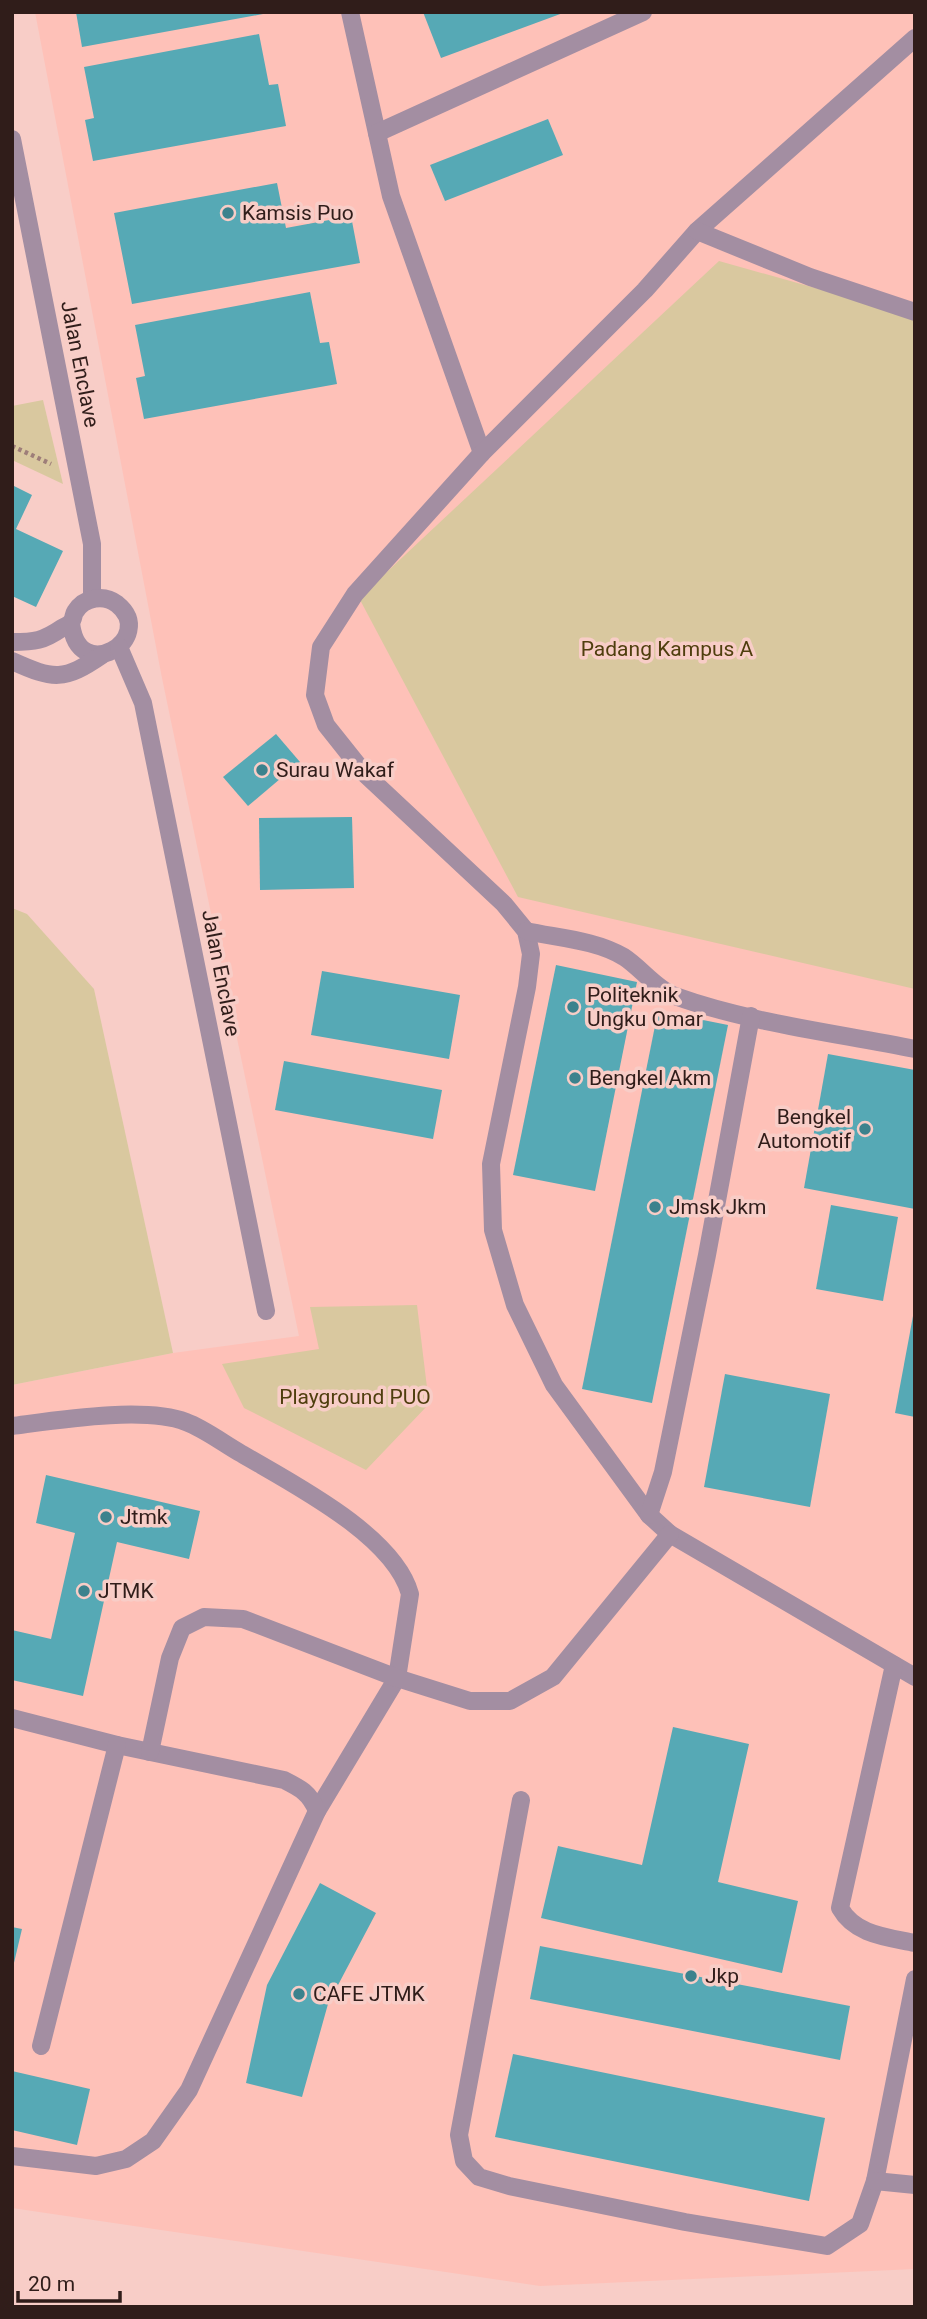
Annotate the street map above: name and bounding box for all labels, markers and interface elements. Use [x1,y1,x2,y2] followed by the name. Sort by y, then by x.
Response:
[242,201,354,225] place label: Kamsis Puo
[220,205,236,221] marker: Kamsis Puo
[56,299,104,429] street label: Jalan Enclave
[581,637,754,661] park label: Padang Kampus A
[276,758,395,782] place label: Surau Wakaf
[254,762,270,778] marker: Surau Wakaf
[197,908,245,1038] street label: Jalan Enclave
[587,983,703,1031] place label: Politeknik Ungku Omar
[565,999,581,1015] marker: Politeknik Ungku Omar
[589,1066,711,1090] place label: Bengkel Akm
[567,1070,583,1086] marker: Bengkel Akm
[758,1105,852,1153] place label: Bengkel Automotif
[857,1121,873,1137] marker: Bengkel Automotif
[669,1195,766,1219] place label: Jmsk Jkm
[647,1199,663,1215] marker: Jmsk Jkm
[279,1385,431,1409] park label: Playground PUO
[120,1505,168,1529] place label: Jtmk
[98,1509,114,1525] marker: Jtmk
[98,1579,154,1603] place label: JTMK
[76,1583,92,1599] marker: JTMK
[705,1964,739,1988] place label: Jkp
[683,1968,699,1984] marker: Jkp
[313,1982,426,2006] place label: CAFE JTMK
[291,1986,307,2002] marker: CAFE JTMK
[18,2260,119,2304] scale bar
[28,2272,75,2296] text: 20 m

